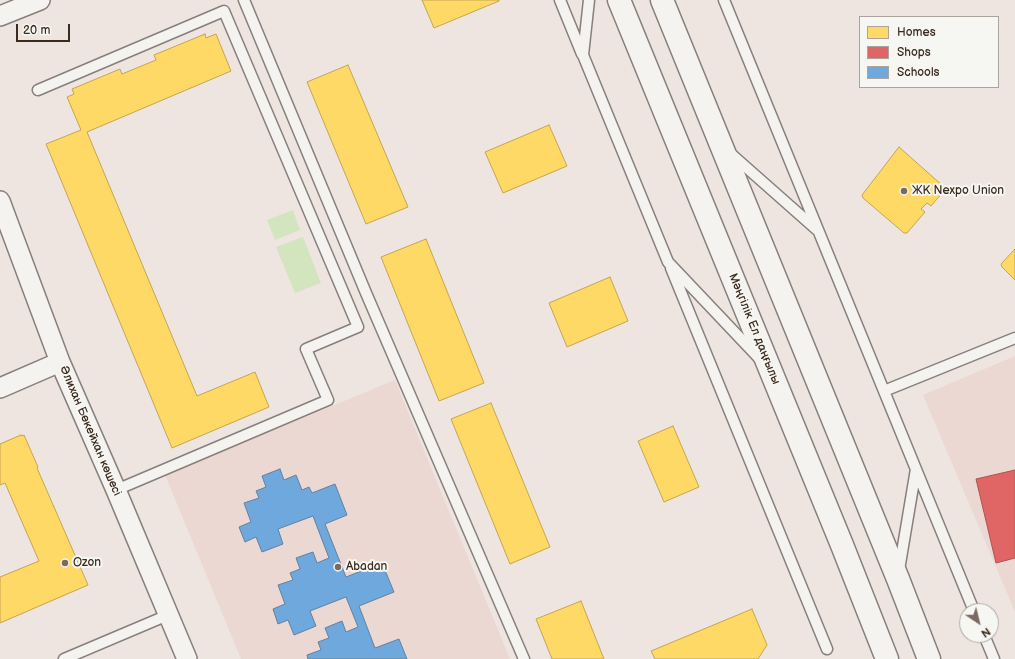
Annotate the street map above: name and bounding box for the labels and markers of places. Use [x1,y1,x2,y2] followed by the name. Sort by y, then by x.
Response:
[912,184,1004,198] place label: ЖК Nexpo Union
[899,186,909,196] marker: ЖК Nexpo Union
[73,556,101,570] place label: Ozon
[60,558,70,568] marker: Ozon
[346,560,387,574] place label: Abadan
[333,562,343,572] marker: Abadan

